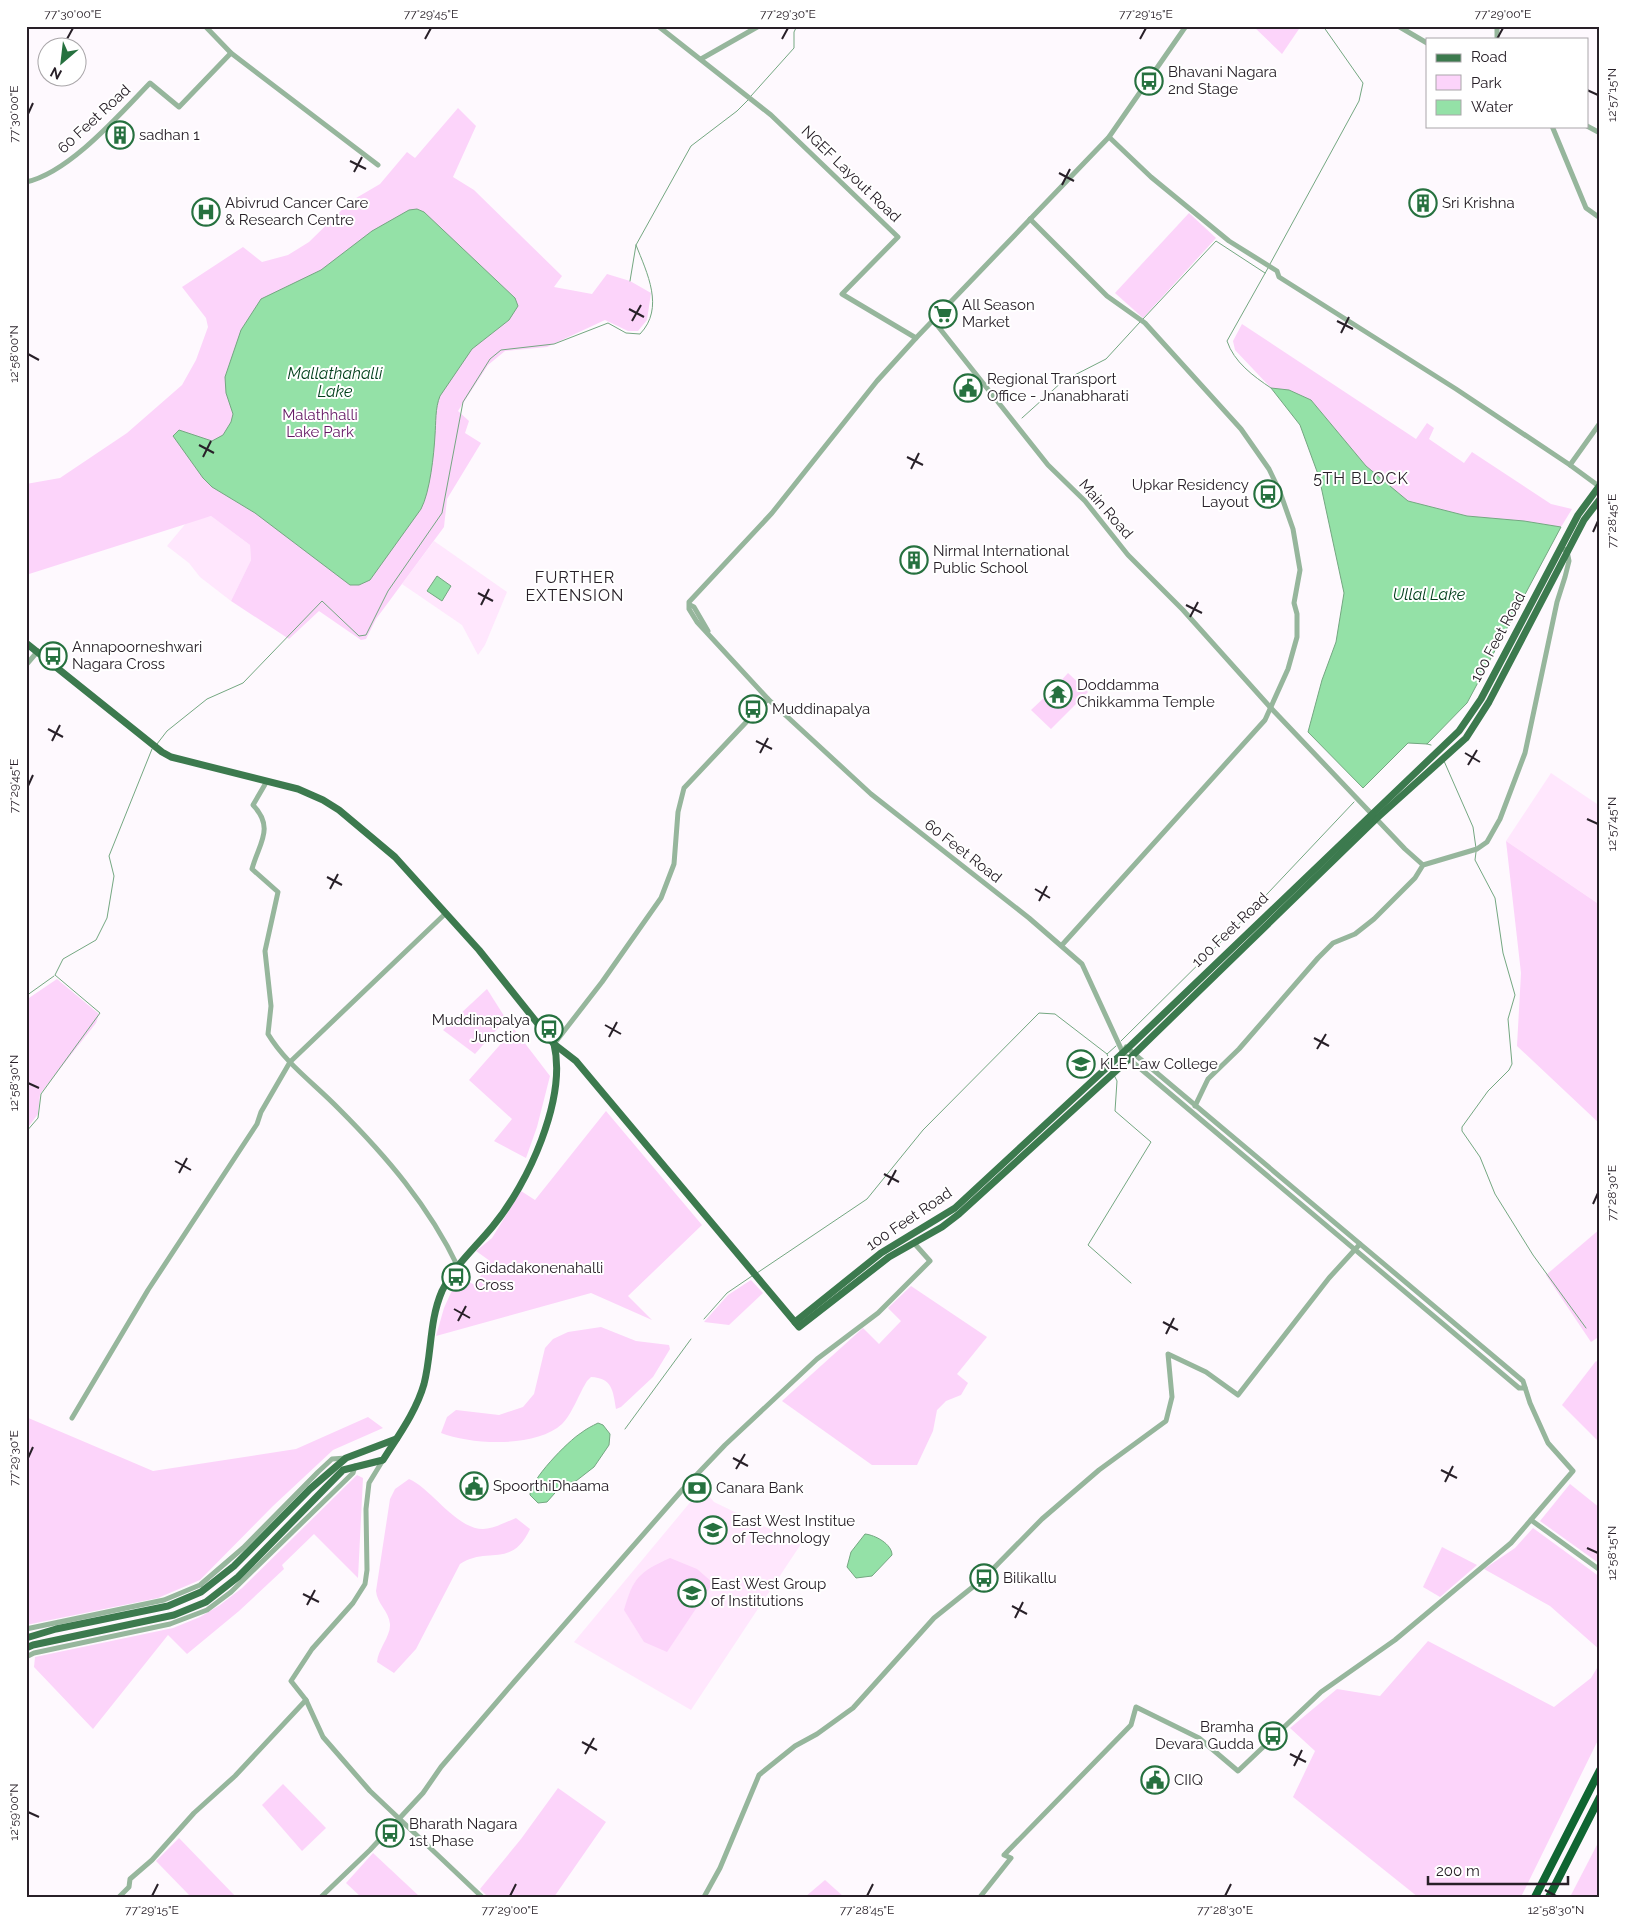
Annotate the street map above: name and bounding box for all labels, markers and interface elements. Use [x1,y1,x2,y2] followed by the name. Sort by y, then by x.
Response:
[44,7,102,21] text: 77°30'00"E
[404,7,458,21] text: 77°29'45"E
[760,7,816,21] text: 77°29'30"E
[1119,7,1173,21] text: 77°29'15"E
[1475,7,1531,21] text: 77°29'00"E
[38,38,88,88] north arrow
[1426,38,1588,128] legend
[1471,48,1507,66] text: Road
[1168,63,1277,98] place label: Bhavani Nagara 2nd Stage
[47,64,64,83] text: N
[1134,66,1164,96] bus stop icon: Bhavani Nagara 2nd Stage
[1605,68,1619,122] text: 12°57'15"N
[1471,74,1502,92] text: Park
[54,81,134,157] street label: 60 Feet Road
[7,85,21,143] text: 77°30'00"E
[1471,98,1514,116] text: Water
[105,120,135,150] building icon: sadhan 1
[798,122,904,226] street label: NGEF Layout Road
[139,126,200,144] place label: sadhan 1
[1408,188,1438,218] building icon: Sri Krishna
[225,194,368,229] place label: Abivrud Cancer Care & Research Centre
[1442,194,1515,212] place label: Sri Krishna
[191,197,221,227] hospital icon: Abivrud Cancer Care & Research Centre
[962,296,1035,331] place label: All Season Market
[928,299,958,329] supermarket icon: All Season Market
[7,325,21,383] text: 12°58'00"N
[288,364,383,401] water label: Mallathahalli Lake
[987,370,1129,405] place label: Regional Transport Office - Jnanabharati
[953,373,983,403] public building icon: Regional Transport Office - Jnanabharati
[282,406,358,441] park label: Malathhalli Lake Park
[1313,469,1409,488] district label: 5TH BLOCK
[1075,476,1137,542] street label: Main Road
[1132,476,1249,511] place label: Upkar Residency Layout
[1253,479,1283,509] bus stop icon: Upkar Residency Layout
[1605,494,1619,548] text: 77°28'45"E
[933,542,1070,577] place label: Nirmal International Public School
[899,545,929,575] building icon: Nirmal International Public School
[526,568,624,605] district label: FURTHER EXTENSION
[1393,585,1466,604] water label: Ullal Lake
[1467,589,1529,685] street label: 100 Feet Road
[72,638,202,673] place label: Annapoorneshwari Nagara Cross
[38,641,68,671] bus stop icon: Annapoorneshwari Nagara Cross
[1077,676,1215,711] place label: Doddamma Chikkamma Temple
[1043,679,1073,709] temple icon: Doddamma Chikkamma Temple
[738,694,768,724] bus stop icon: Muddinapalya
[772,700,870,718] place label: Muddinapalya
[7,759,21,813] text: 77°29'45"E
[1605,797,1619,851] text: 12°57'45"N
[921,815,1005,887] street label: 60 Feet Road
[1188,889,1272,971] street label: 100 Feet Road
[432,1011,530,1046] place label: Muddinapalya Junction
[534,1014,564,1044] bus stop icon: Muddinapalya Junction
[1066,1049,1096,1079] school or university icon: KLE Law College
[7,1055,21,1111] text: 12°58'30"N
[1100,1055,1218,1073] place label: KLE Law College
[1605,1165,1619,1221] text: 77°28'30"E
[863,1184,955,1254] street label: 100 Feet Road
[475,1259,603,1294] place label: Gidadakonenahalli Cross
[441,1262,471,1292] bus stop icon: Gidadakonenahalli Cross
[7,1430,21,1486] text: 77°29'30"E
[459,1471,489,1501] public building icon: SpoorthiDhaama
[682,1473,712,1503] bank icon: Canara Bank
[493,1477,609,1495] place label: SpoorthiDhaama
[716,1479,804,1497] place label: Canara Bank
[732,1512,855,1547] place label: East West Institue of Technology
[698,1515,728,1545] school or university icon: East West Institue of Technology
[1605,1526,1619,1580] text: 12°58'15"N
[969,1563,999,1593] bus stop icon: Bilikallu
[1003,1569,1057,1587] place label: Bilikallu
[711,1575,826,1610] place label: East West Group of Institutions
[677,1578,707,1608] school or university icon: East West Group of Institutions
[1155,1718,1254,1753] place label: Bramha Devara Gudda
[1258,1721,1288,1751] bus stop icon: Bramha Devara Gudda
[1140,1765,1170,1795] public building icon: CIIQ
[1174,1771,1203,1789] place label: CIIQ
[7,1783,21,1841] text: 12°59'00"N
[409,1815,517,1850] place label: Bharath Nagara 1st Phase
[375,1818,405,1848] bus stop icon: Bharath Nagara 1st Phase
[1428,1853,1568,1885] scale bar
[1436,1862,1480,1880] text: 200 m
[125,1903,179,1917] text: 77°29'15"E
[482,1903,538,1917] text: 77°29'00"E
[840,1903,894,1917] text: 77°28'45"E
[1197,1903,1253,1917] text: 77°28'30"E
[1528,1903,1584,1917] text: 12°58'30"N

